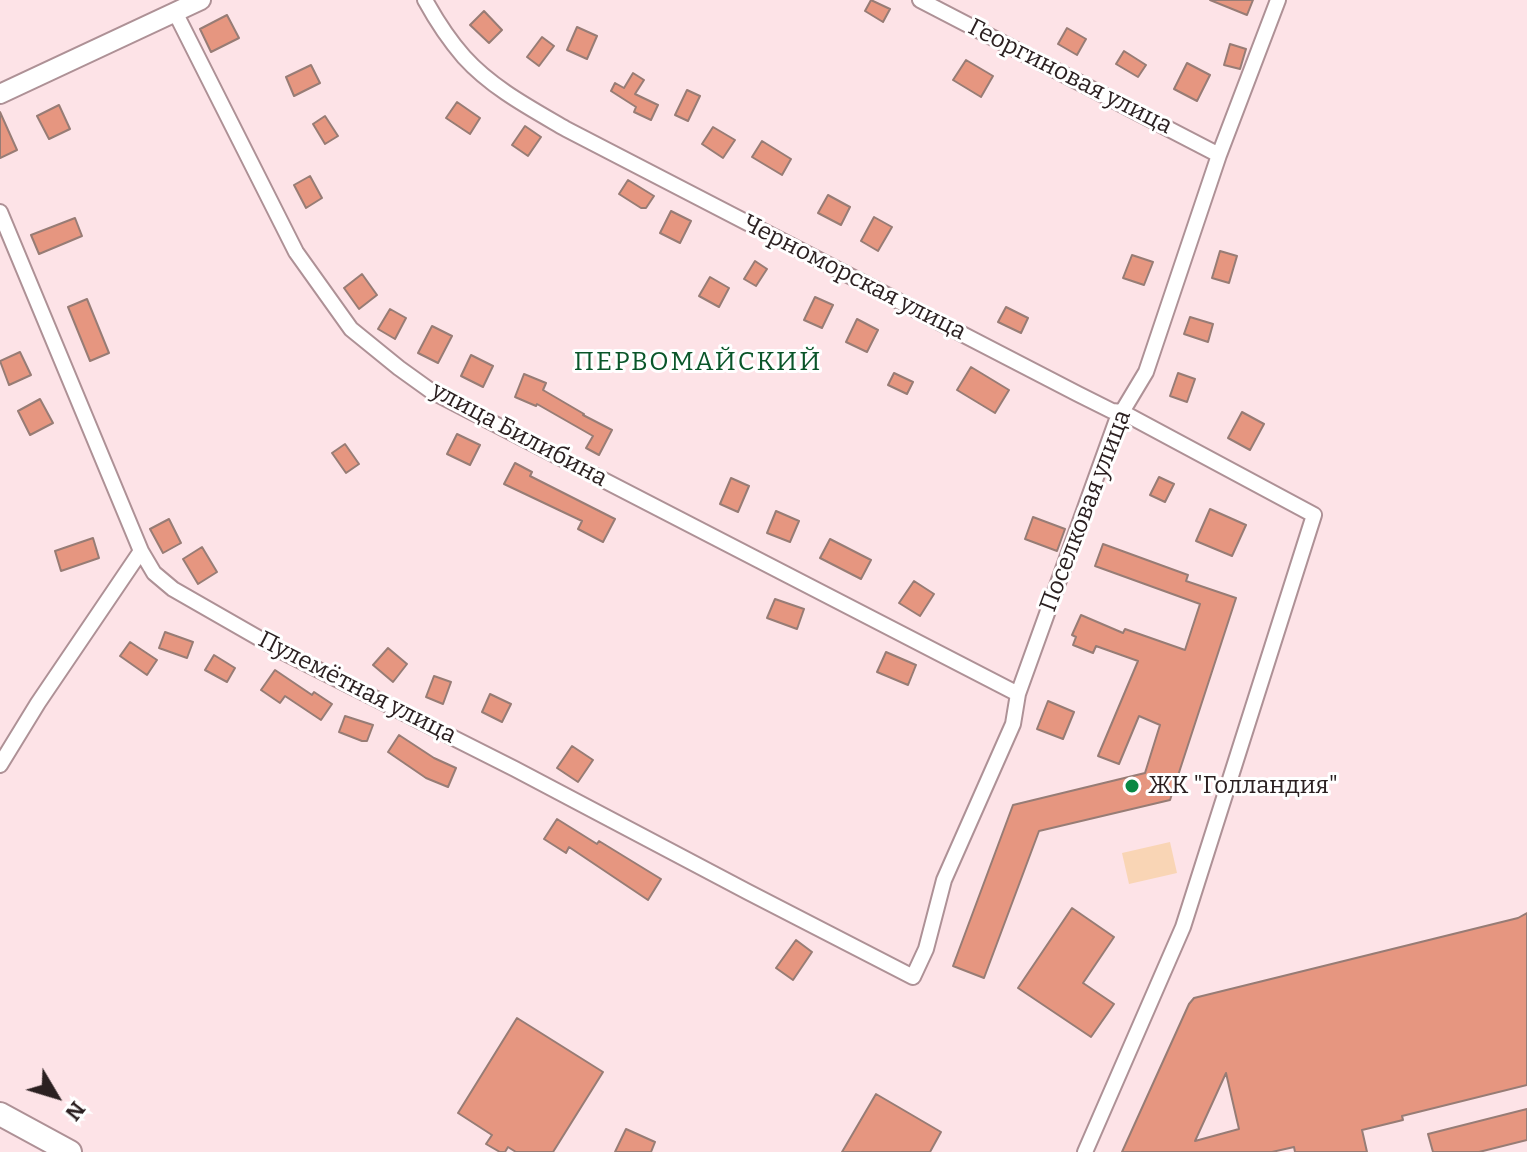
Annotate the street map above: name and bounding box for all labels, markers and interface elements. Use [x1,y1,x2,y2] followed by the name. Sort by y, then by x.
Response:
[963,13,1177,141] street label: Георгиновая улица
[737,209,971,347] street label: Черноморская улица
[574,347,822,379] district label: ПЕРВОМАЙСКИЙ
[426,376,612,494] street label: улица Билибина
[1034,406,1138,616] street label: Поселковая улица
[253,626,461,750] street label: Пулемётная улица
[1148,772,1338,800] place label: ЖК "Голландия"
[1123,777,1141,795] marker: ЖК "Голландия"
[16,1056,96,1136] north arrow
[59,1096,91,1126] text: N

